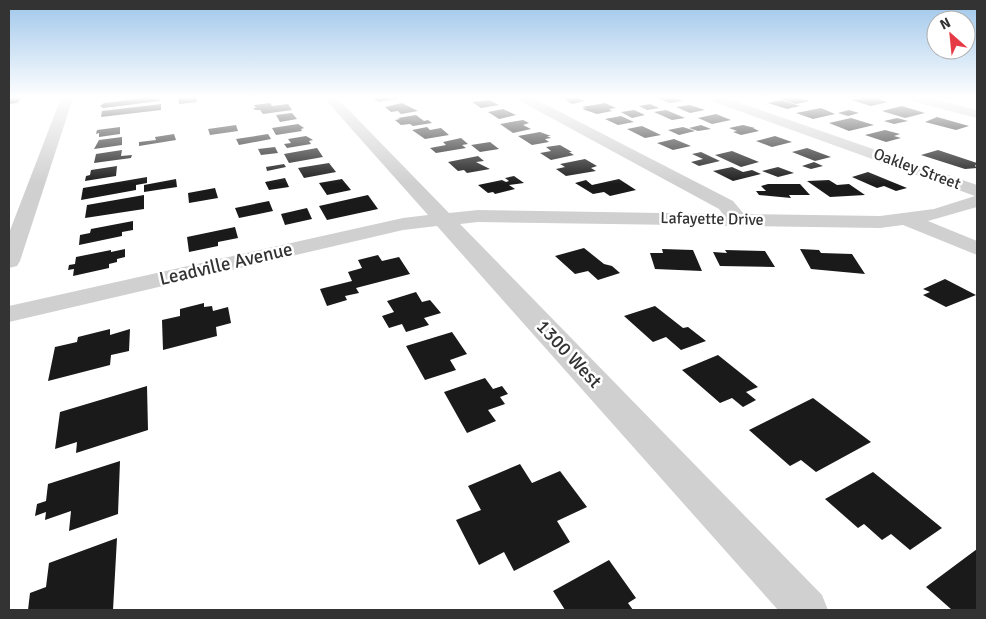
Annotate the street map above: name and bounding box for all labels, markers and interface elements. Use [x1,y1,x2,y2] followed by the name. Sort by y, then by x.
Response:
[926,10,976,60] north arrow
[937,14,954,34] text: N
[871,144,964,194] street label: Oakley Street
[660,208,764,230] street label: Lafayette Drive
[157,237,295,291] street label: Leadville Avenue
[531,315,607,394] street label: 1300 West

